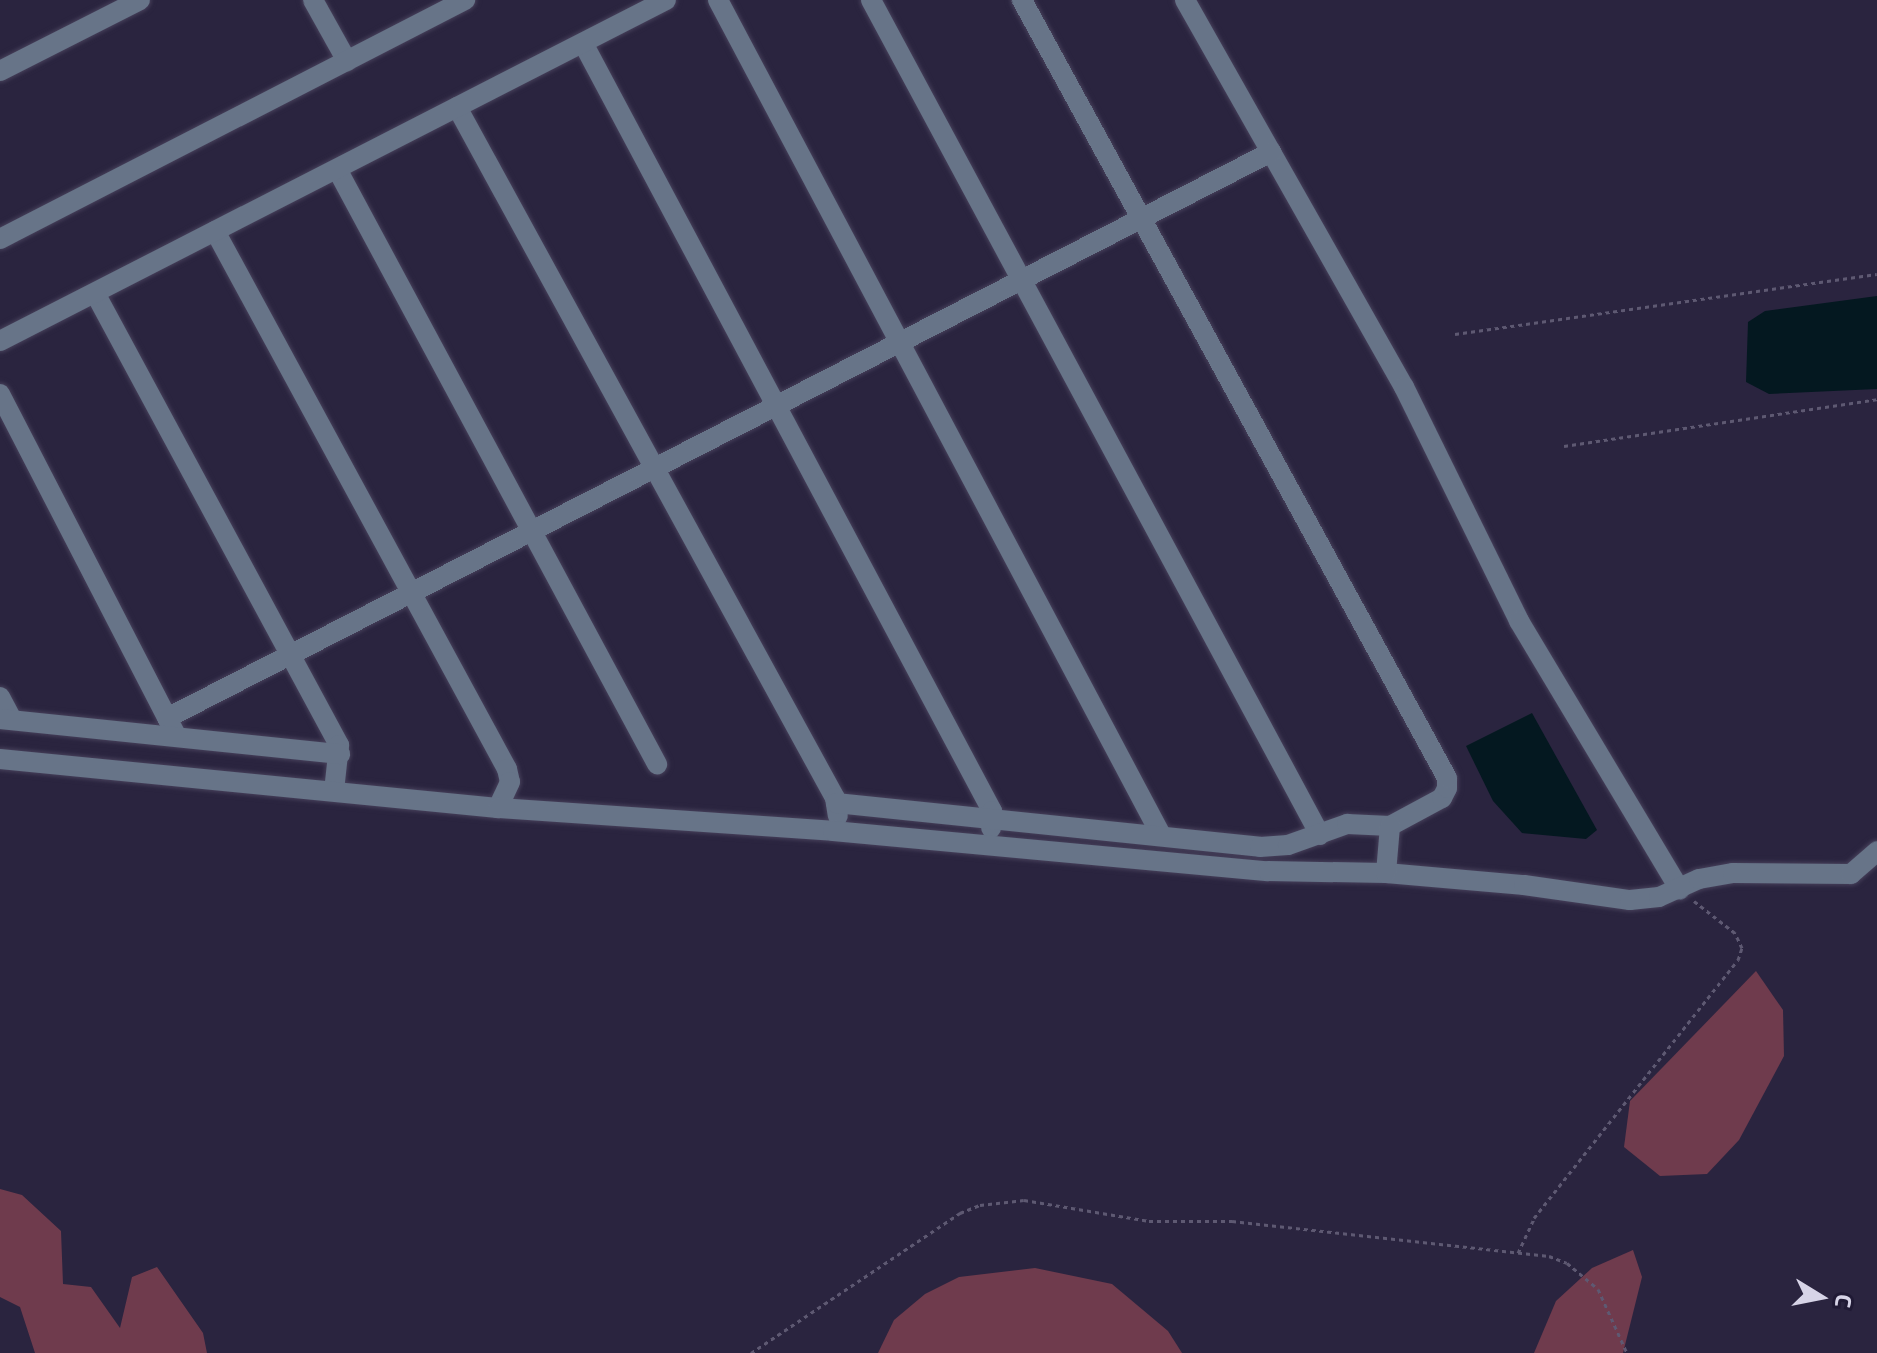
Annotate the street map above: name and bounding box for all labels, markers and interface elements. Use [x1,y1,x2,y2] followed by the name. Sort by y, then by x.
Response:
[1781,1257,1861,1337] north arrow
[1831,1293,1859,1310] text: С

